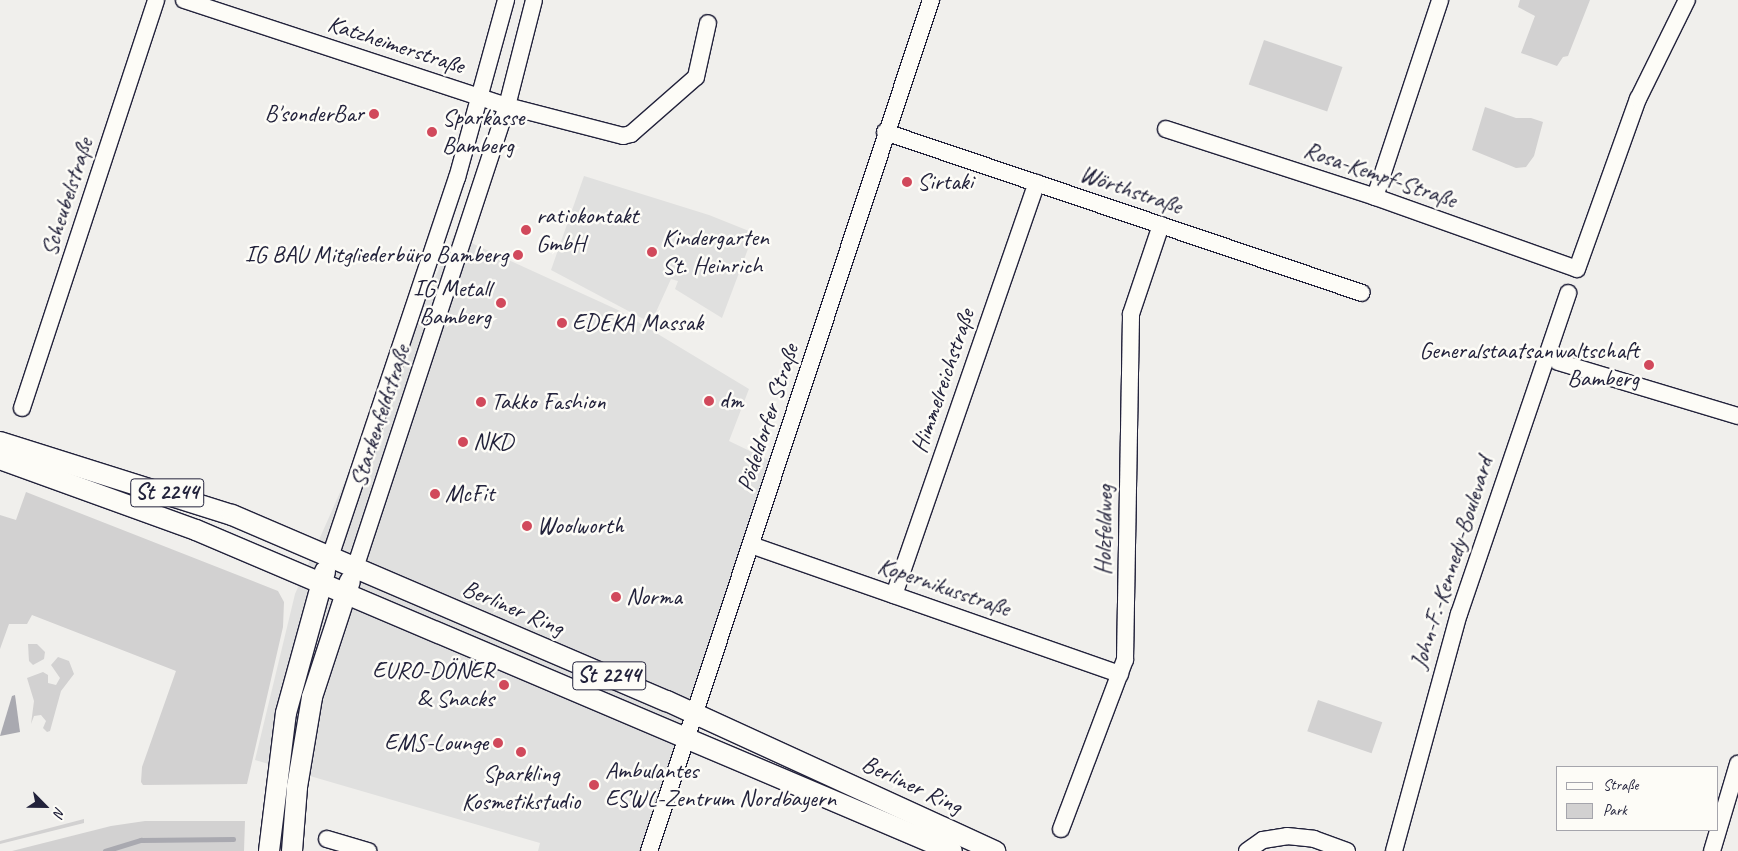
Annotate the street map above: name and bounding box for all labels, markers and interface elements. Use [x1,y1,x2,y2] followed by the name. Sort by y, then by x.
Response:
[324,9,468,81] street label: Katzheimerstraße
[264,100,364,128] place label: B'sonderBar
[442,104,524,160] place label: Sparkasse Bamberg
[368,108,380,120] marker: B'sonderBar
[426,126,438,138] marker: Sparkasse Bamberg
[34,135,100,259] street label: Scheubelstraße
[1300,135,1460,215] street label: Rosa-Kempf-Straße
[1076,159,1186,221] street label: Wörthstraße
[917,168,973,196] place label: Sirtaki
[901,176,913,188] marker: Sirtaki
[536,202,638,258] place label: ratiokontakt GmbH
[520,224,532,236] marker: ratiokontakt GmbH
[662,224,769,280] place label: Kindergarten St. Heinrich
[245,241,508,269] place label: IG BAU Mitgliederbüro Bamberg
[646,246,658,258] marker: Kindergarten St. Heinrich
[512,249,524,261] marker: IG BAU Mitgliederbüro Bamberg
[413,275,491,331] place label: IG Metall Bamberg
[495,297,507,309] marker: IG Metall Bamberg
[905,305,981,457] street label: Himmelreichstraße
[572,309,703,337] place label: EDEKA Massak
[556,317,568,329] marker: EDEKA Massak
[1419,337,1639,393] place label: Generalstaatsanwaltschaft Bamberg
[344,341,416,491] street label: Starkenfeldstraße
[731,341,805,495] street label: Pödeldorfer Straße
[1643,359,1655,371] marker: Generalstaatsanwaltschaft Bamberg
[719,387,743,415] place label: dm
[491,388,606,416] place label: Takko Fashion
[703,395,715,407] marker: dm
[475,396,487,408] marker: Takko Fashion
[473,428,513,456] place label: NKD
[457,436,469,448] marker: NKD
[1404,454,1500,672] street label: John-F.-Kennedy-Boulevard
[130,473,204,512] road number: St 2244
[445,480,494,508] place label: McFit
[1089,484,1119,576] street label: Holzfeldweg
[429,488,441,500] marker: McFit
[537,512,624,540] place label: Woolworth
[521,520,533,532] marker: Woolworth
[874,551,1014,623] street label: Kopernikusstraße
[458,574,568,642] street label: Berliner Ring
[626,583,682,611] place label: Norma
[610,591,622,603] marker: Norma
[572,656,646,696] road number: St 2244
[372,657,494,713] place label: EURO-DÖNER & Snacks
[498,679,510,691] marker: EURO-DÖNER & Snacks
[384,729,488,757] place label: EMS-Lounge
[492,737,504,749] marker: EMS-Lounge
[515,746,527,758] marker: Sparkling Kosmetikstudio
[857,749,967,821] street label: Berliner Ring
[605,757,835,813] place label: Ambulantes ESWL-Zentrum Nordbayern
[462,760,580,816] place label: Sparkling Kosmetikstudio
[1556,766,1718,831] legend
[1603,776,1638,795] text: Straße
[587,778,601,792] marker: Ambulantes ESWL-Zentrum Nordbayern
[20,781,70,831] north arrow
[1603,801,1627,820] text: Park
[50,805,69,819] text: N

